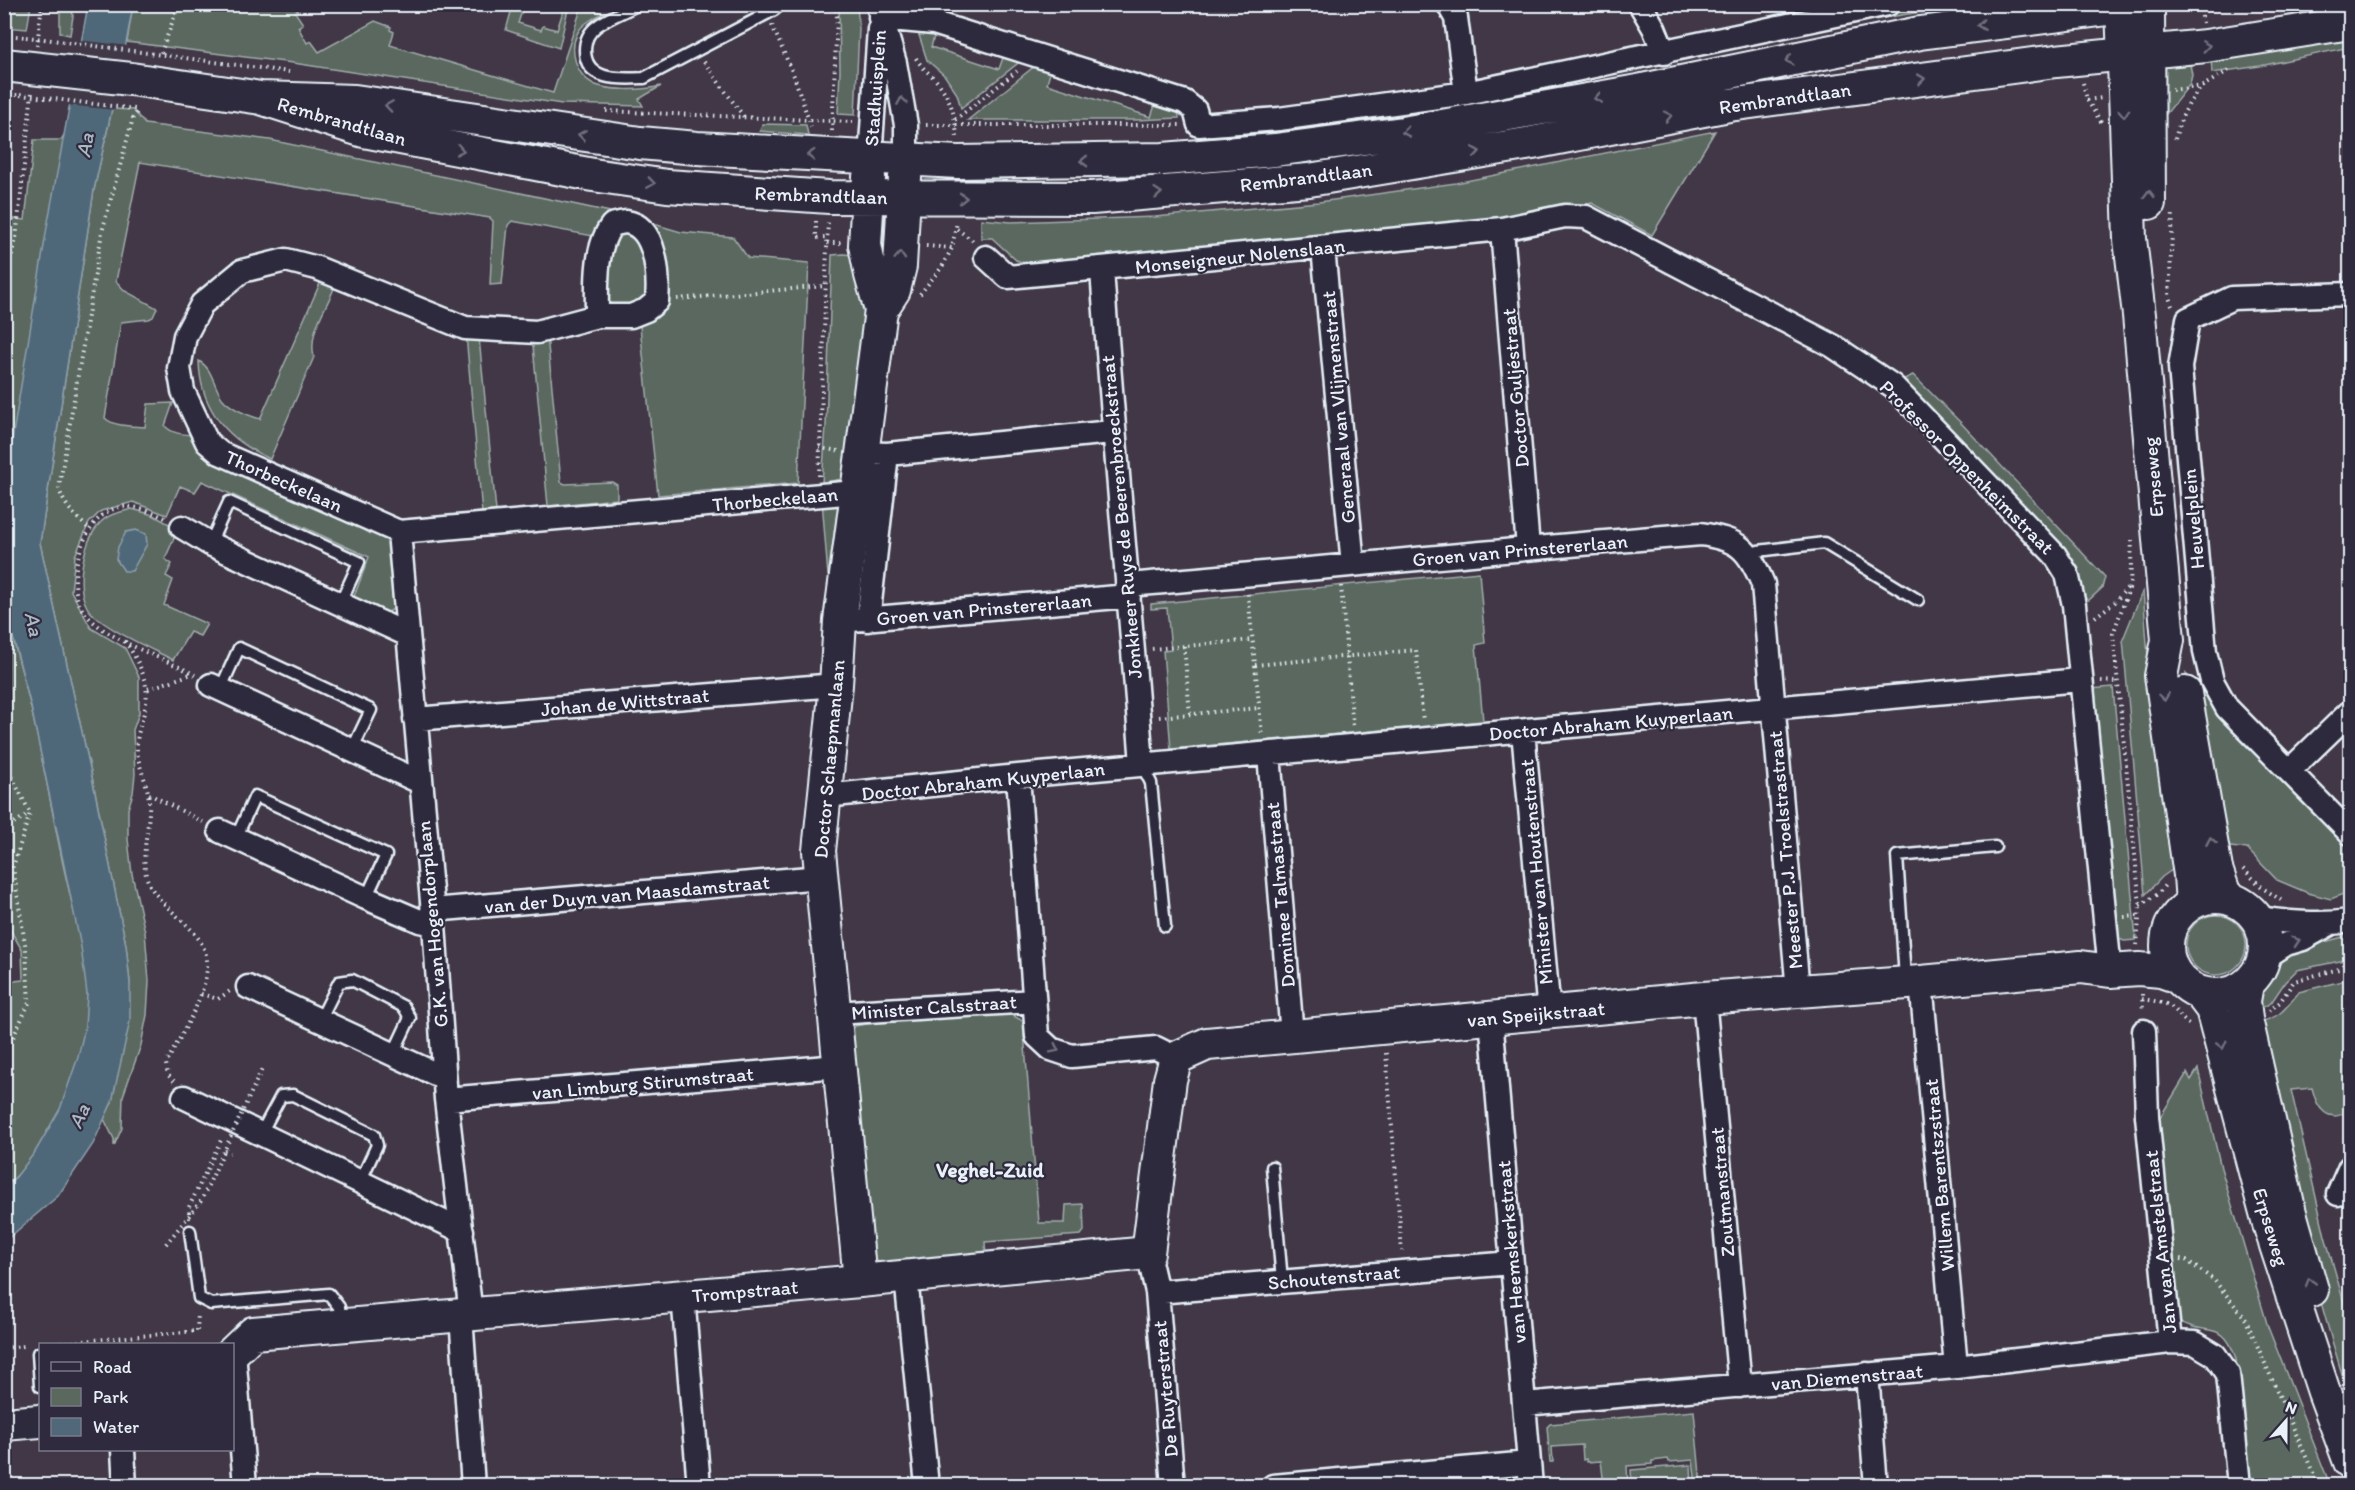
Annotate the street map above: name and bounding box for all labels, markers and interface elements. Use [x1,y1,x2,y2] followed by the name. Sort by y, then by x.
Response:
[1976,19,1985,31] one-way arrow
[859,29,891,147] street label: Stadhuisplein
[2202,40,2211,52] one-way arrow
[1784,52,1794,65] one-way arrow
[1916,73,1926,86] one-way arrow
[1717,77,1853,119] street label: Rembrandtlaan
[275,91,410,151] street label: Rembrandtlaan
[1593,91,1603,104] one-way arrow
[896,96,909,106] one-way arrow
[384,101,393,113] one-way arrow
[2118,109,2131,118] one-way arrow
[1662,110,1672,123] one-way arrow
[1401,125,1411,138] one-way arrow
[577,129,586,141] one-way arrow
[70,131,99,159] water label: Aa
[455,143,465,155] one-way arrow
[1471,147,1481,159] one-way arrow
[807,148,816,161] one-way arrow
[1079,154,1088,167] one-way arrow
[1238,157,1374,197] street label: Rembrandtlaan
[646,177,656,189] one-way arrow
[754,181,888,209] street label: Rembrandtlaan
[1153,186,1162,199] one-way arrow
[2143,189,2155,198] one-way arrow
[959,192,968,204] one-way arrow
[1134,233,1346,279] street label: Monseigneur Nolenslaan
[894,252,907,261] one-way arrow
[1316,290,1360,524] street label: Generaal van Vlijmenstraat
[1496,307,1534,469] street label: Doctor Guljéstraat
[1095,354,1147,680] street label: Jonkheer Ruys de Beerenbroeckstraat
[1875,375,2060,560] street label: Professor Oppenheimstraat
[2137,435,2168,518] street label: Erpseweg
[221,444,347,518] street label: Thorbeckelaan
[2177,468,2209,570] street label: Heuvelplein
[711,482,839,516] street label: Thorbeckelaan
[1411,529,1629,571] street label: Groen van Prinstererlaan
[875,588,1093,630] street label: Groen van Prinstererlaan
[20,609,49,638] water label: Aa
[808,659,850,859] street label: Doctor Schaepmanlaan
[540,683,710,721] street label: Johan de Wittstraat
[2158,693,2170,702] one-way arrow
[1488,700,1734,746] street label: Doctor Abraham Kuyperlaan
[1763,730,1807,970] street label: Meester P.J. Troelstrastraat
[860,756,1106,806] street label: Doctor Abraham Kuyperlaan
[1514,758,1558,986] street label: Minister van Houtenstraat
[1260,801,1300,989] street label: Dominee Talmastraat
[411,820,453,1028] street label: G.K. van Hogendorplaan
[2205,836,2218,846] one-way arrow
[483,870,771,918] street label: van der Duyn van Maasdamstraat
[2290,935,2301,948] one-way arrow
[850,989,1018,1025] street label: Minister Calsstraat
[1466,996,1606,1032] street label: van Speijkstraat
[2215,1039,2228,1049] one-way arrow
[1049,1042,1060,1054] one-way arrow
[531,1061,755,1105] street label: van Limburg Stirumstraat
[1919,1078,1959,1272] street label: Willem Barentszstraat
[62,1100,95,1132] water label: Aa
[1704,1126,1740,1258] street label: Zoutmanstraat
[2138,1149,2182,1335] street label: Jan van Amstelstraat
[936,1157,1044,1183] district label: Veghel-Zuid
[1491,1159,1531,1344] street label: van Heemskerkstraat
[2248,1185,2294,1270] street label: Erpseweg
[1267,1259,1402,1295] street label: Schoutenstraat
[691,1274,799,1308] street label: Trompstraat
[2304,1277,2317,1287] one-way arrow
[1147,1320,1183,1458] street label: De Ruyterstraat
[39,1343,234,1451] legend
[93,1356,132,1378] text: Road
[1770,1358,1925,1396] street label: van Diemenstraat
[93,1386,128,1408] text: Park
[2256,1391,2316,1451] north arrow
[2283,1397,2300,1418] text: N
[93,1416,139,1438] text: Water

